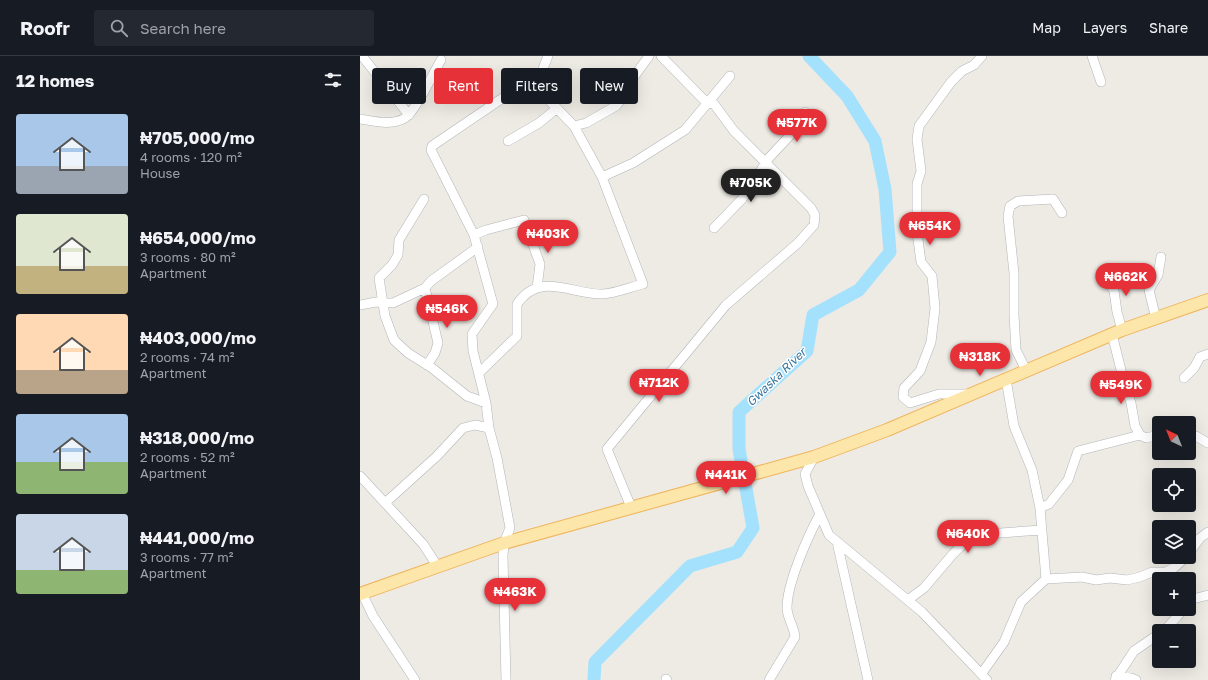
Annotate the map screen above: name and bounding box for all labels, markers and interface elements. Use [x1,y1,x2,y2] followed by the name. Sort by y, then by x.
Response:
[94,10,374,46] search box
[20,16,70,39] text: Roofr
[108,17,130,39] icon: search
[140,19,226,37] text: Search here
[1032,19,1061,36] text: Map
[1083,19,1127,36] text: Layers
[1149,19,1188,36] text: Share
[372,68,426,104] chip: Buy
[434,68,493,104] chip: Rent
[501,68,572,104] chip: Filters
[580,68,638,104] chip: New
[322,69,344,91] icon: filters
[16,70,94,91] text: 12 homes
[769,109,825,143] pin: ₦577K
[777,114,817,130] text: ₦577K
[140,127,255,148] text: ₦705,000/mo
[48,130,96,178] icon: home
[140,149,242,165] text: 4 rooms · 120 m²
[140,165,180,181] text: House
[723,169,779,203] pin: ₦705K
[730,174,772,190] text: ₦705K
[902,212,958,246] pin: ₦654K
[908,217,952,233] text: ₦654K
[520,220,576,254] pin: ₦403K
[526,225,570,241] text: ₦403K
[140,227,256,248] text: ₦654,000/mo
[48,230,96,278] icon: home
[140,249,236,265] text: 3 rooms · 80 m²
[1098,263,1154,297] pin: ₦662K
[140,265,207,281] text: Apartment
[1104,268,1148,284] text: ₦662K
[419,295,475,329] pin: ₦546K
[425,300,469,316] text: ₦546K
[140,327,256,348] text: ₦403,000/mo
[48,330,96,378] icon: home
[743,343,811,409] water label: Gwaska River
[952,343,1008,377] pin: ₦318K
[959,348,1001,364] text: ₦318K
[140,349,234,365] text: 2 rooms · 74 m²
[140,365,207,381] text: Apartment
[631,369,687,403] pin: ₦712K
[1093,371,1149,405] pin: ₦549K
[639,374,679,390] text: ₦712K
[1099,376,1143,392] text: ₦549K
[1152,416,1196,460] north arrow
[1152,416,1196,668] map controls
[140,427,254,448] text: ₦318,000/mo
[48,430,96,478] icon: home
[140,449,235,465] text: 2 rooms · 52 m²
[698,461,754,495] pin: ₦441K
[140,465,207,481] text: Apartment
[705,466,747,482] text: ₦441K
[1152,468,1196,512] button: locate
[940,520,996,554] pin: ₦640K
[1152,520,1196,564] button: layers
[946,525,990,541] text: ₦640K
[140,527,254,548] text: ₦441,000/mo
[48,530,96,578] icon: home
[140,549,233,565] text: 3 rooms · 77 m²
[140,565,207,581] text: Apartment
[1152,572,1196,616] button: +
[487,578,543,612] pin: ₦463K
[493,583,537,599] text: ₦463K
[1152,624,1196,668] button: −

